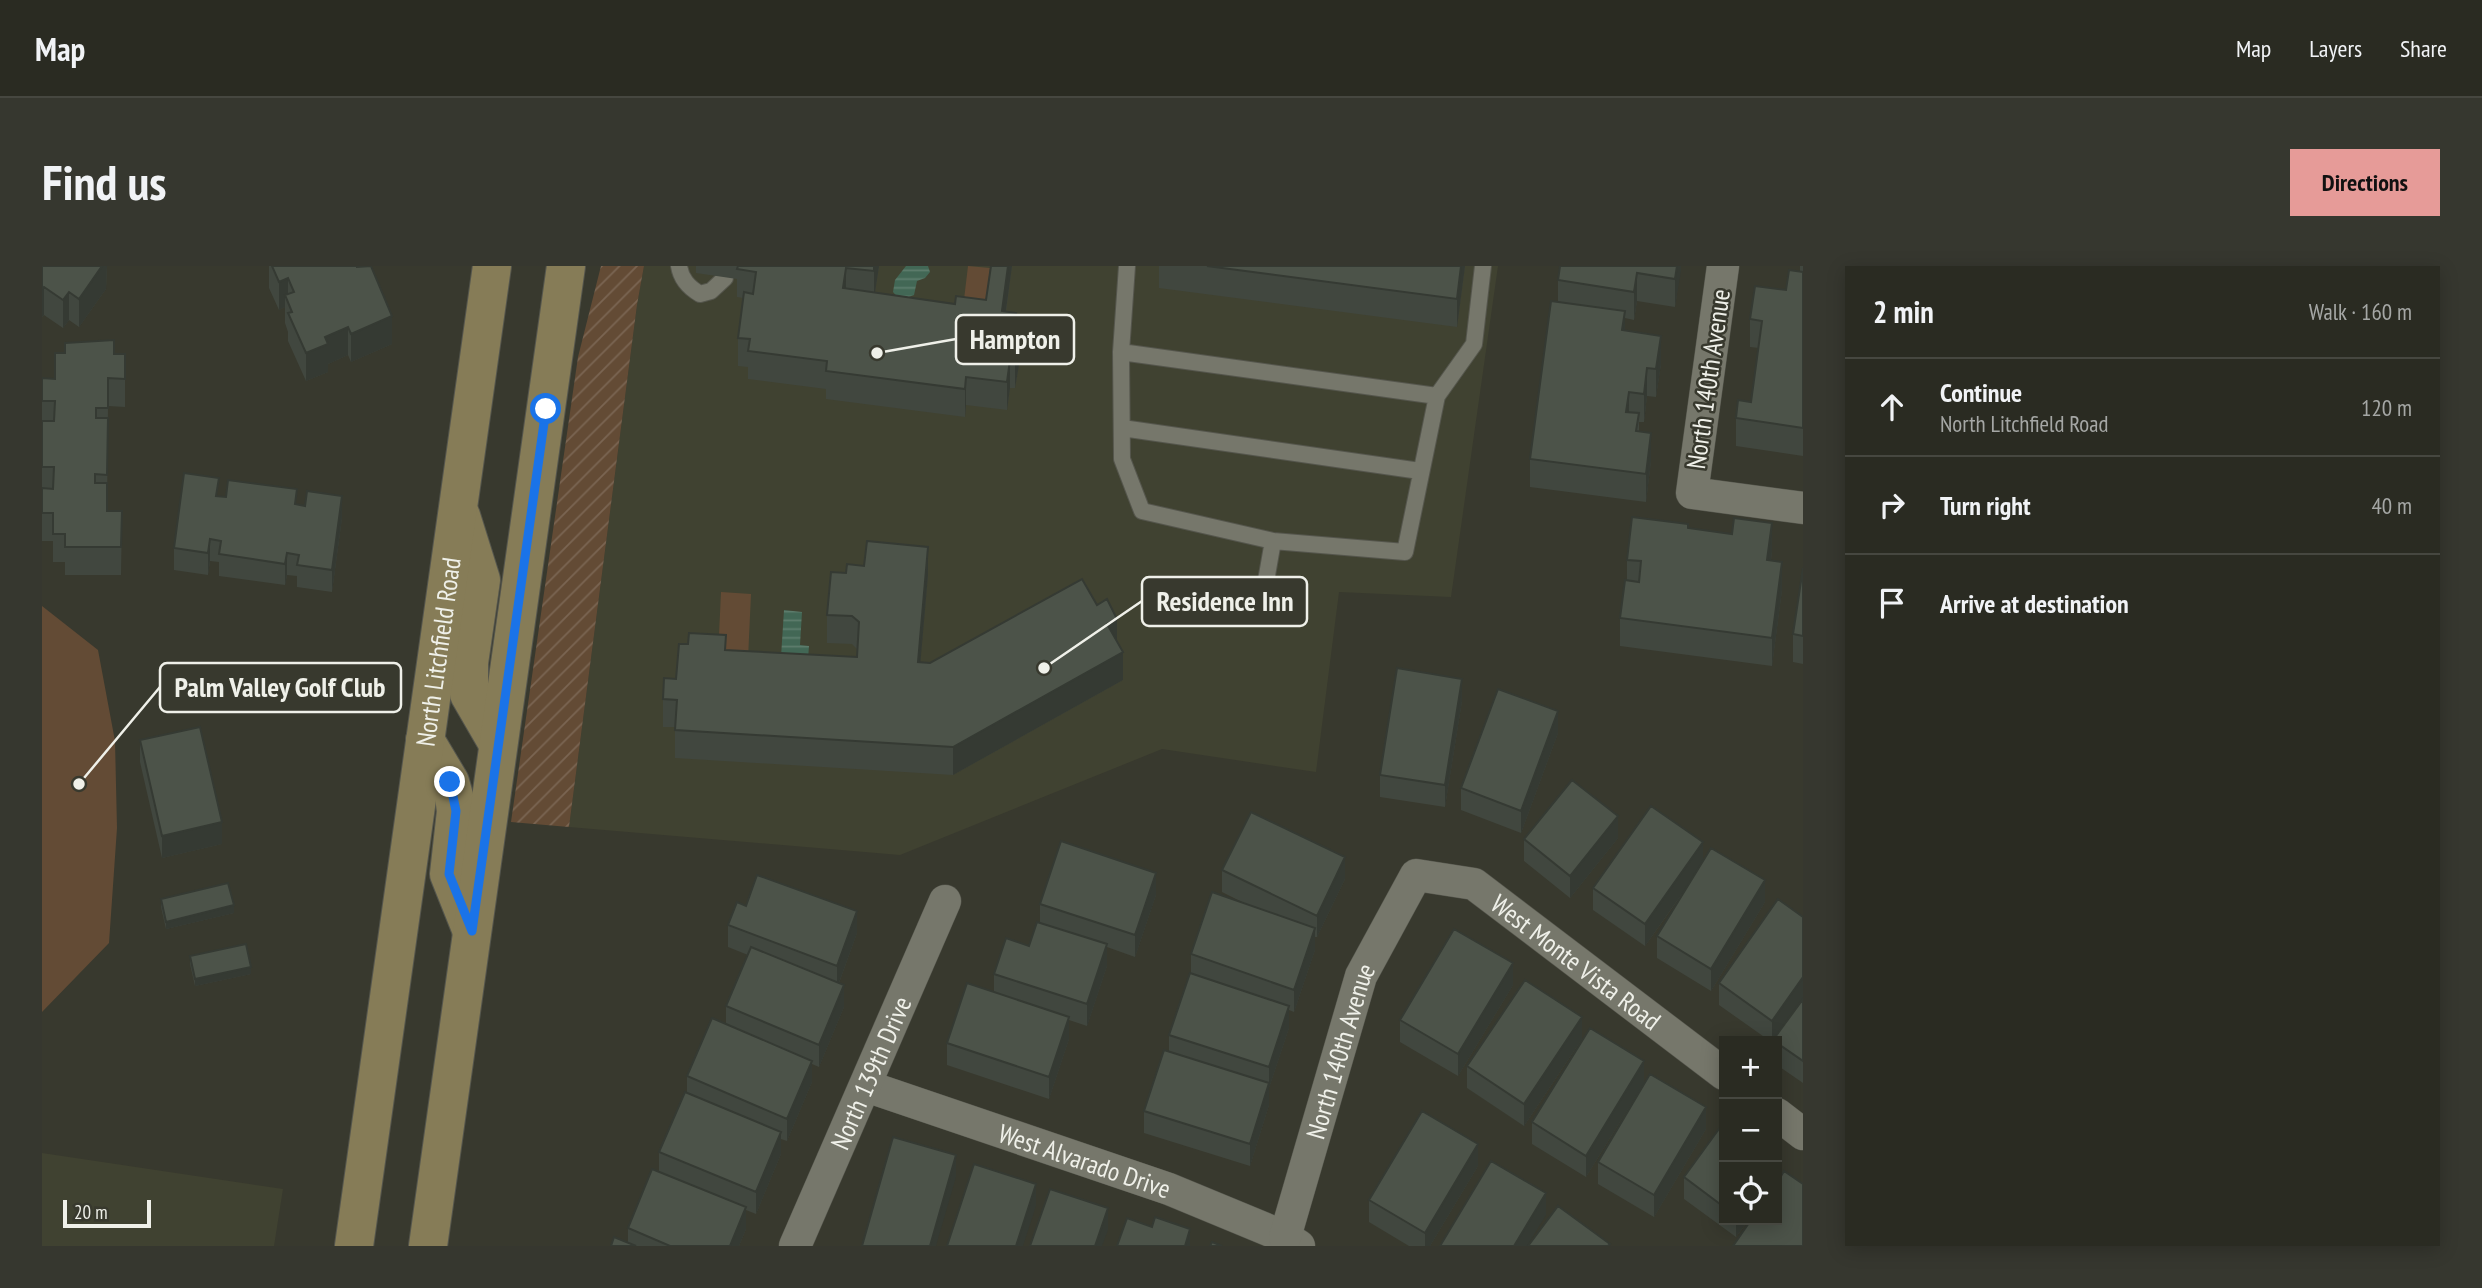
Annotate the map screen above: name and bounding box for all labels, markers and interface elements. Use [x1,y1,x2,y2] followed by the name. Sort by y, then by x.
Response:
[35,27,85,70] text: Map
[2236,33,2271,64] text: Map
[2309,33,2362,64] text: Layers
[2400,33,2447,64] text: Share
[2290,149,2440,216] button: Directions
[42,150,166,214] text: Find us
[1679,287,1737,471] street label: North 140th Avenue
[1873,292,1934,331] text: 2 min
[2309,297,2412,326] text: Walk · 160 m
[956,315,1074,364] callout: Hampton
[970,320,1060,357] text: Hampton
[1940,376,2022,409] text: Continue
[1873,388,1911,426] icon: ahead
[530,393,561,424] route start
[2361,393,2412,422] text: 120 m
[1940,409,2108,438] text: North Litchfield Road
[1873,486,1911,524] icon: right
[1940,489,2031,522] text: Turn right
[2371,491,2412,520] text: 40 m
[408,555,467,749] street label: North Litchfield Road
[1142,577,1307,626] callout: Residence Inn
[1156,582,1294,619] text: Residence Inn
[1873,584,1911,622] icon: arrive
[1940,587,2129,620] text: Arrive at destination
[160,663,401,712] callout: Palm Valley Golf Club
[175,668,385,705] text: Palm Valley Golf Club
[434,766,465,797] route end
[1485,887,1668,1037] street label: West Monte Vista Road
[1298,957,1382,1142] street label: North 140th Avenue
[823,991,918,1154] street label: North 139th Drive
[1719,1036,1782,1225] map controls
[1719,1036,1782,1099] button: +
[1719,1099,1782,1162] button: −
[994,1116,1175,1205] street label: West Alvarado Drive
[1719,1162,1782,1225] button: locate
[63,1197,150,1229] scale bar
[74,1200,108,1224] text: 20 m

